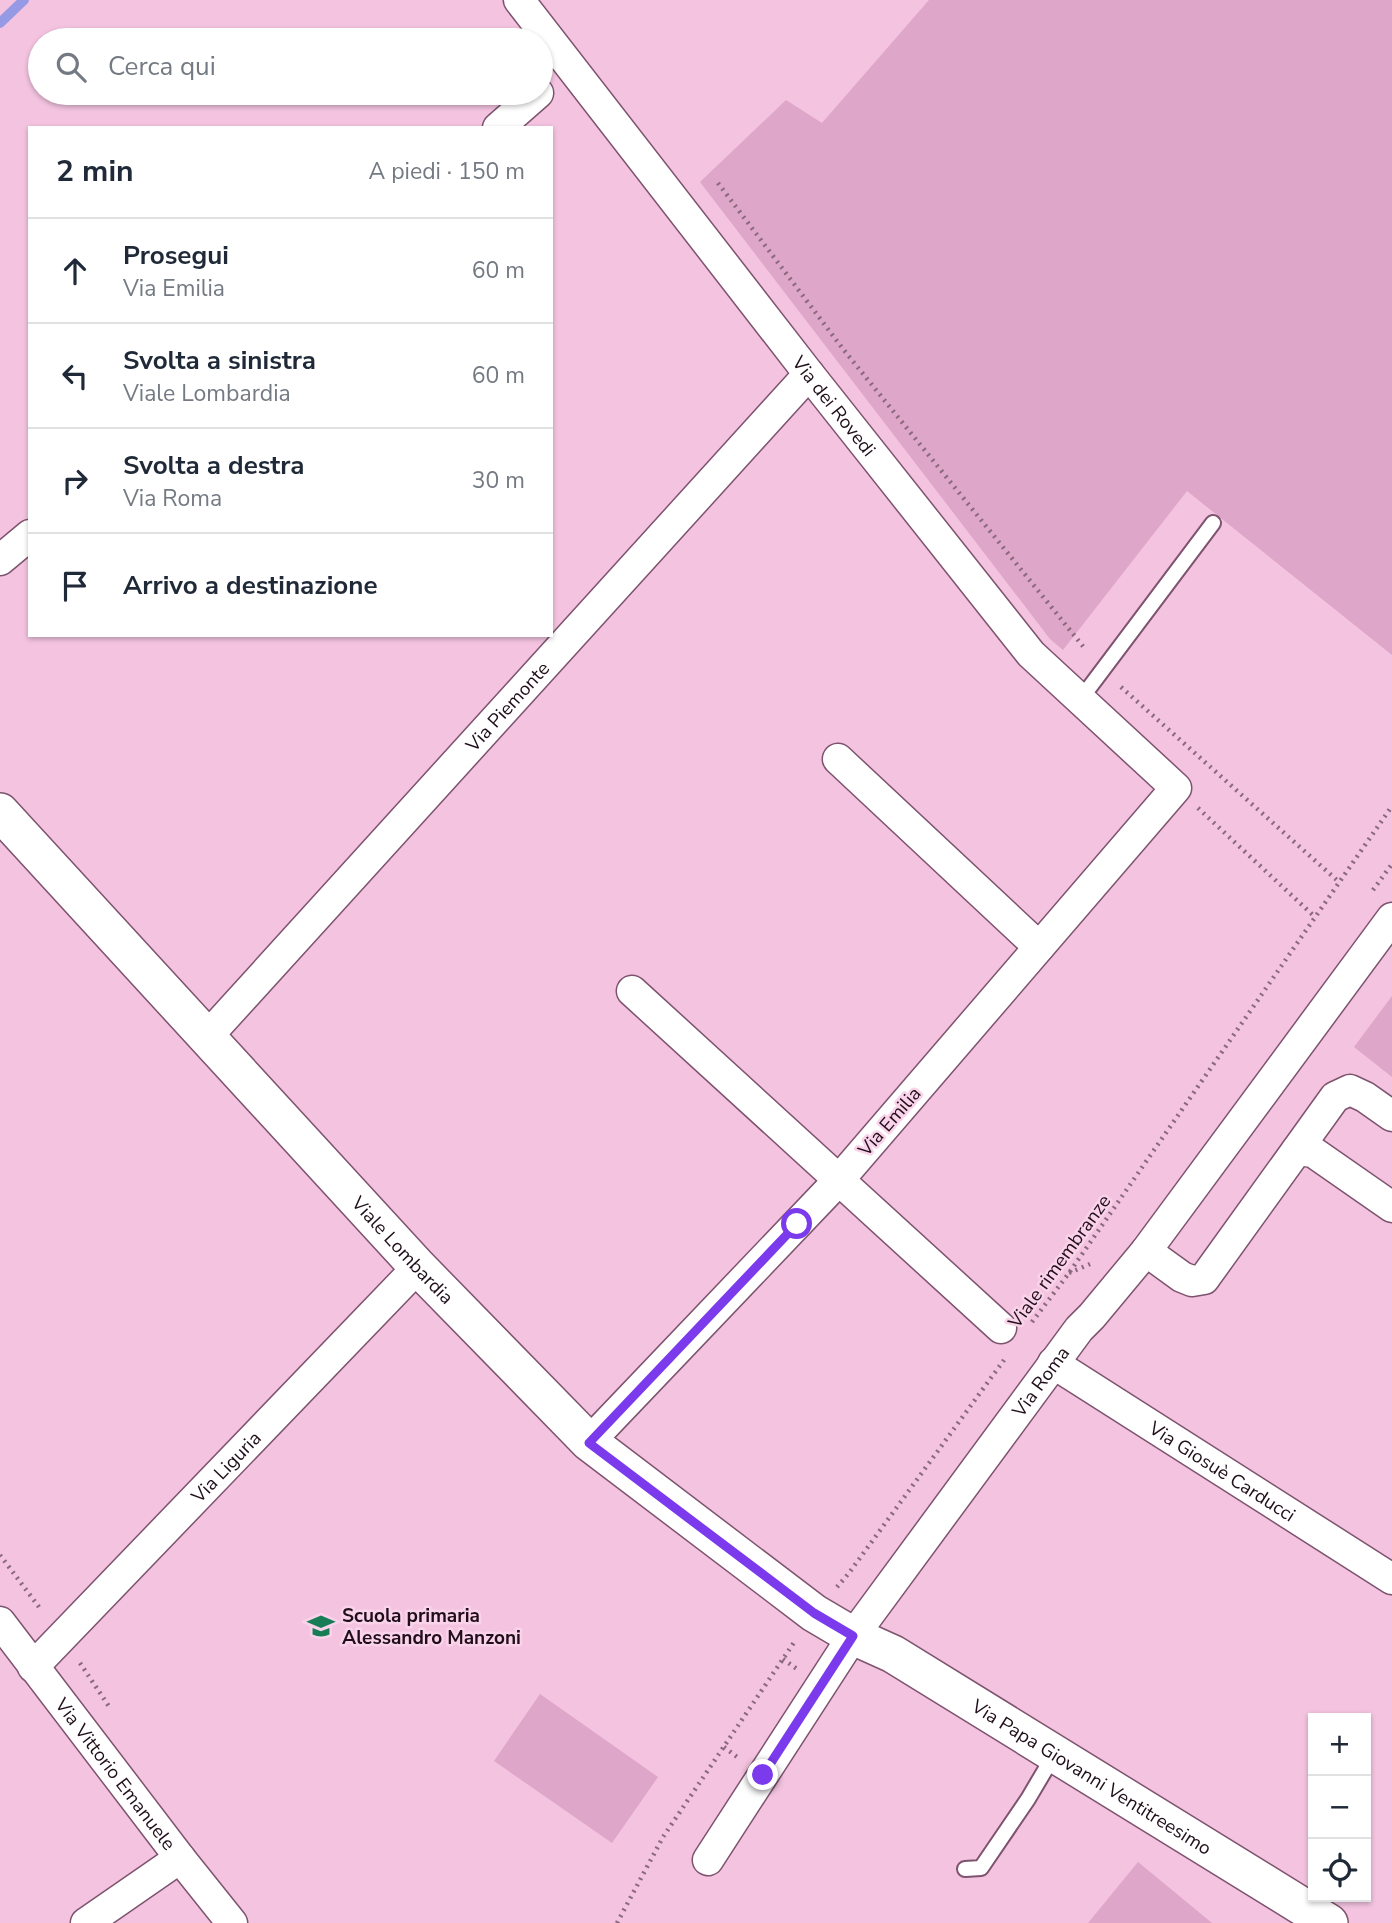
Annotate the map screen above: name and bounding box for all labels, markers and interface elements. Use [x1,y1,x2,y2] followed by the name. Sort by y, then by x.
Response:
[28,28,553,105] search box
[52,48,90,86] icon: search
[108,49,216,84] text: Cerca qui
[56,151,134,192] text: 2 min
[369,156,525,187] text: A piedi · 150 m
[123,238,229,273] text: Prosegui
[56,252,94,290] icon: ahead
[472,255,525,286] text: 60 m
[123,273,225,304] text: Via Emilia
[123,343,316,378] text: Svolta a sinistra
[785,350,881,462] street label: Via dei Rovedi
[56,357,94,395] icon: left
[472,360,525,391] text: 60 m
[123,378,291,409] text: Viale Lombardia
[123,448,305,483] text: Svolta a destra
[56,462,94,500] icon: right
[472,465,525,496] text: 30 m
[123,483,222,514] text: Via Roma
[56,567,94,605] icon: arrive
[123,568,378,603] text: Arrivo a destinazione
[460,656,556,758] street label: Via Piemonte
[852,1081,927,1163] street label: Via Emilia
[345,1190,459,1310] street label: Viale Lombardia
[1002,1190,1117,1334] street label: Viale rimembranze
[781,1208,812,1239] route start
[1006,1341,1076,1423] street label: Via Roma
[1143,1415,1300,1528] street label: Via Giosuè Carducci
[185,1426,267,1510] street label: Via Liguria
[342,1603,521,1651] place label: Scuola primaria Alessandro Manzoni
[306,1611,336,1641] school or university icon: Scuola primaria Alessandro Manzoni
[48,1692,181,1856] street label: Via Vittorio Emanuele
[966,1693,1216,1861] street label: Via Papa Giovanni Ventitreesimo
[1308,1713,1371,1902] map controls
[1308,1713,1371,1776] button: +
[747,1759,778,1790] route end
[1308,1776,1371,1839] button: −
[1308,1839,1371,1902] button: locate

